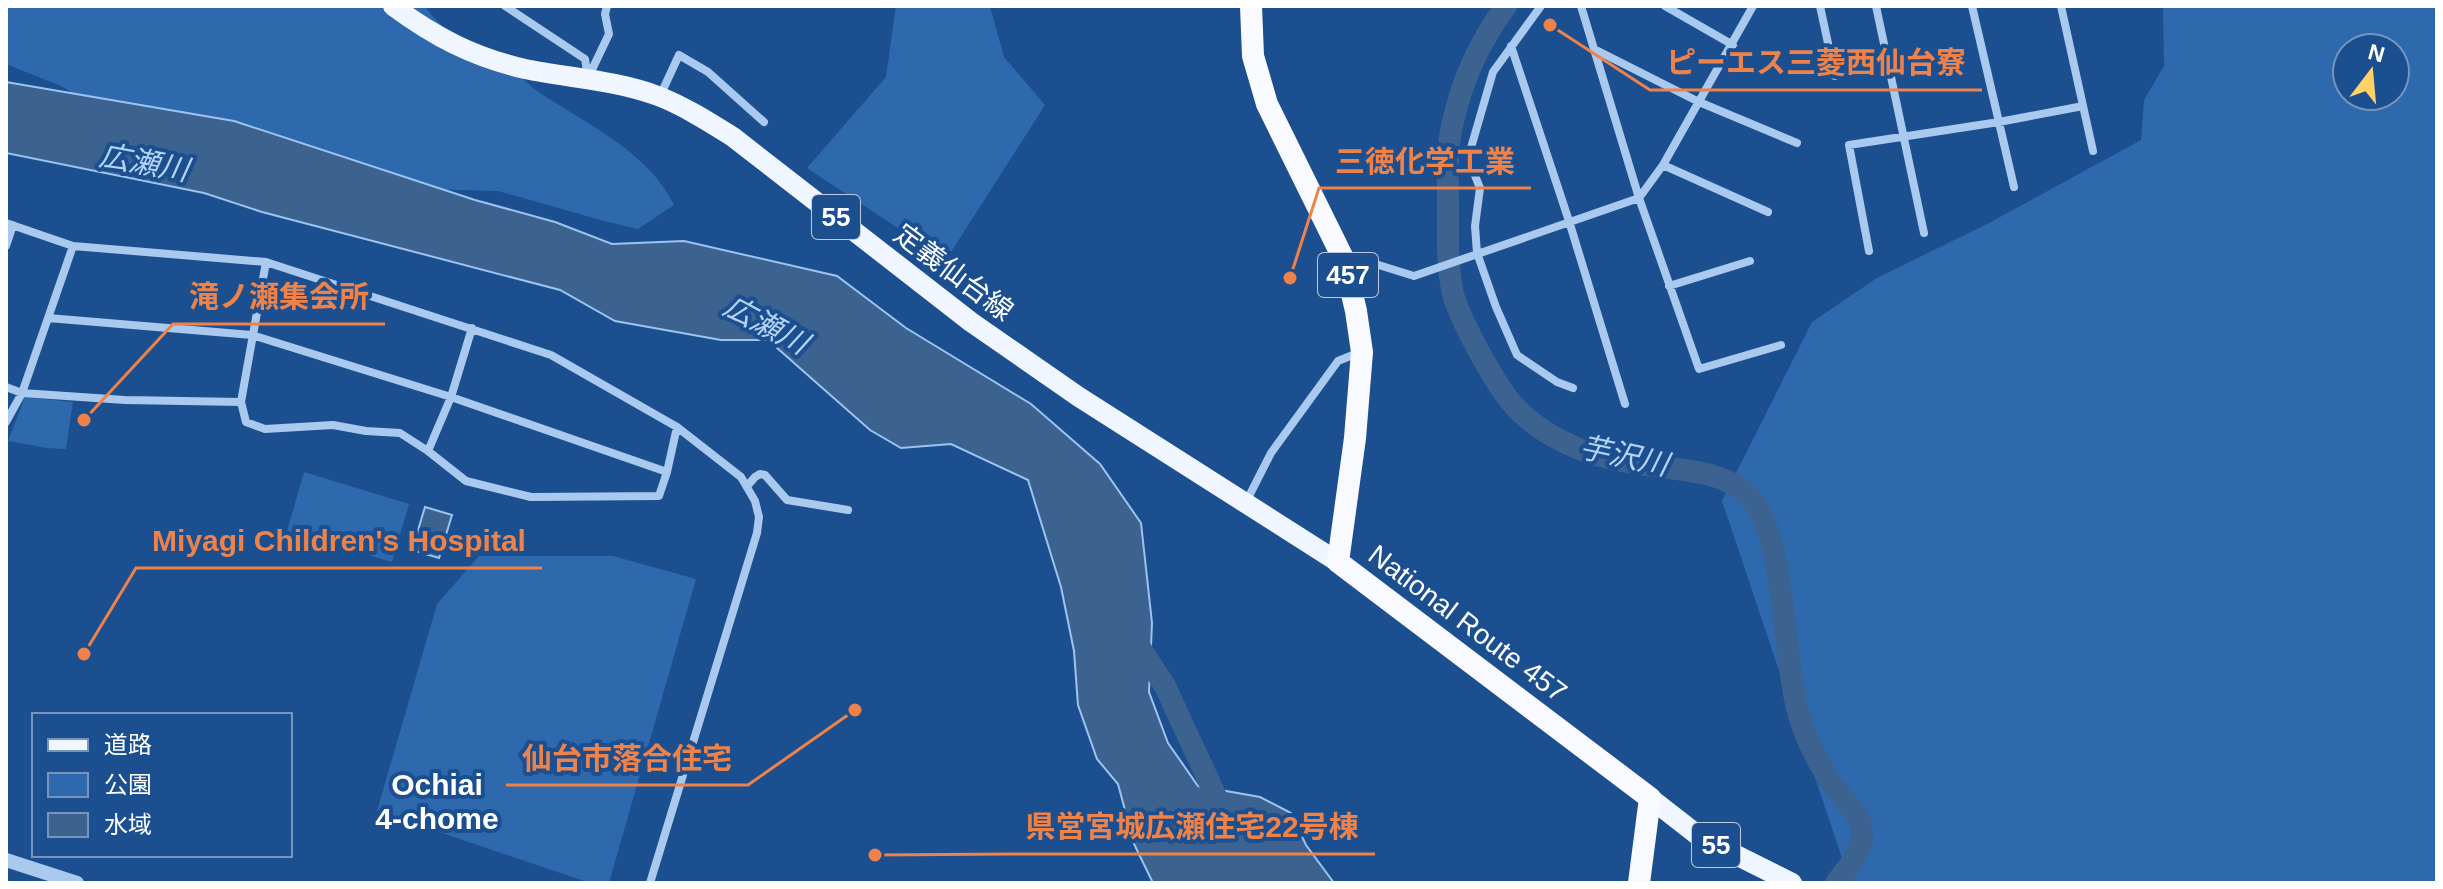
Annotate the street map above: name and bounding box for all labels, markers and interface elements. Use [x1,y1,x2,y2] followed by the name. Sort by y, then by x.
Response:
[2331,32,2411,112] north arrow
[1650,36,1982,90] callout: ピーエス三菱西仙台寮
[2365,39,2387,67] text: N
[1666,46,1966,79] text: ピーエス三菱西仙台寮
[1319,134,1531,188] callout: 三徳化学工業
[97,138,194,187] water label: 広瀬川
[1335,145,1515,178] text: 三徳化学工業
[812,195,860,239] road number: 55
[888,218,1019,327] street label: 定義仙台線
[1318,253,1378,297] road number: 457
[173,270,385,324] callout: 滝ノ瀬集会所
[189,280,369,313] text: 滝ノ瀬集会所
[719,289,816,362] water label: 広瀬川
[1577,430,1674,482] water label: 芋沢川
[136,514,542,568] callout: Miyagi Children's Hospital
[152,524,526,557] text: Miyagi Children's Hospital
[1363,539,1573,708] street label: National Route 457
[32,713,292,857] legend
[104,731,152,758] text: 道路
[506,731,748,785] callout: 仙台市落合住宅
[522,742,732,775] text: 仙台市落合住宅
[375,768,499,835] district label: Ochiai 4-chome
[104,771,152,798] text: 公園
[1010,800,1375,854] callout: 県営宮城広瀬住宅22号棟
[1025,810,1359,843] text: 県営宮城広瀬住宅22号棟
[104,811,152,838] text: 水域
[1692,823,1740,867] road number: 55

